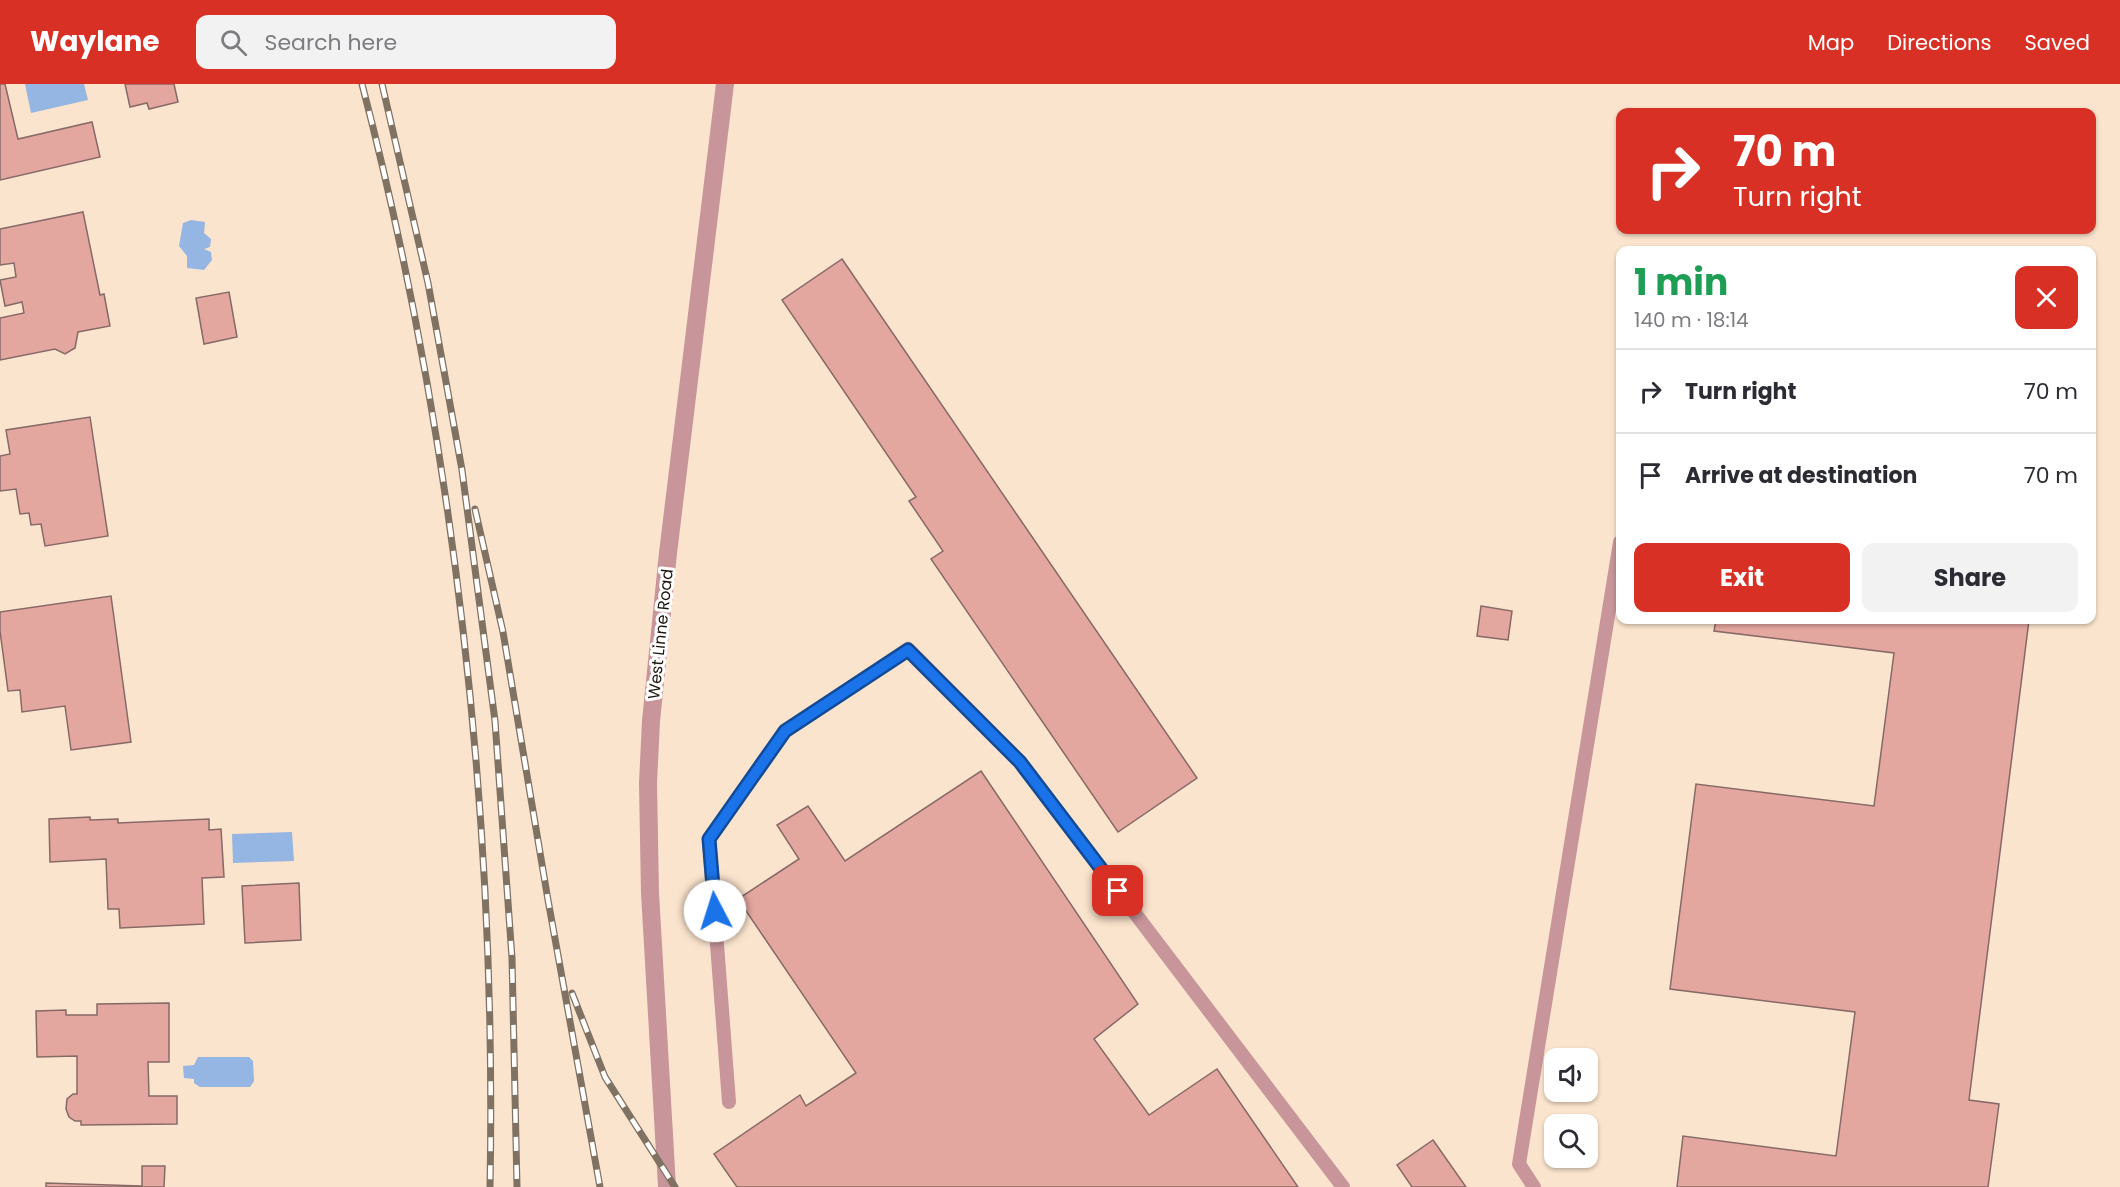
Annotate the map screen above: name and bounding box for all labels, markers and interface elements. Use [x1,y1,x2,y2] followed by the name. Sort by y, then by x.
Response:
[196,15,616,69] search box
[30,22,160,61] text: Waylane
[217,26,250,59] icon: search
[265,27,397,58] text: Search here
[1808,28,1854,57] text: Map
[1887,28,1991,57] text: Directions
[2024,28,2090,57] text: Saved
[1733,122,1836,181] text: 70 m
[1634,132,1712,210] icon: right
[1733,178,1862,215] text: Turn right
[1634,257,1728,308] text: 1 min
[2015,266,2078,329] button: close
[1634,306,1749,334] text: 140 m · 18:14
[1634,375,1667,408] icon: right
[1685,376,1796,407] text: Turn right
[2024,376,2078,407] text: 70 m
[1634,459,1667,492] icon: arrive
[1685,460,1917,491] text: Arrive at destination
[2024,460,2078,491] text: 70 m
[1634,543,1850,612] button: Exit
[1862,543,2078,612] button: Share
[642,568,679,700] street label: West Linne Road
[1092,865,1143,916] pin
[1101,874,1134,907] icon: arrive
[683,879,747,943] position arrow
[1544,1048,1598,1168] map controls
[1544,1048,1598,1102] button: sound
[1544,1114,1598,1168] button: search

